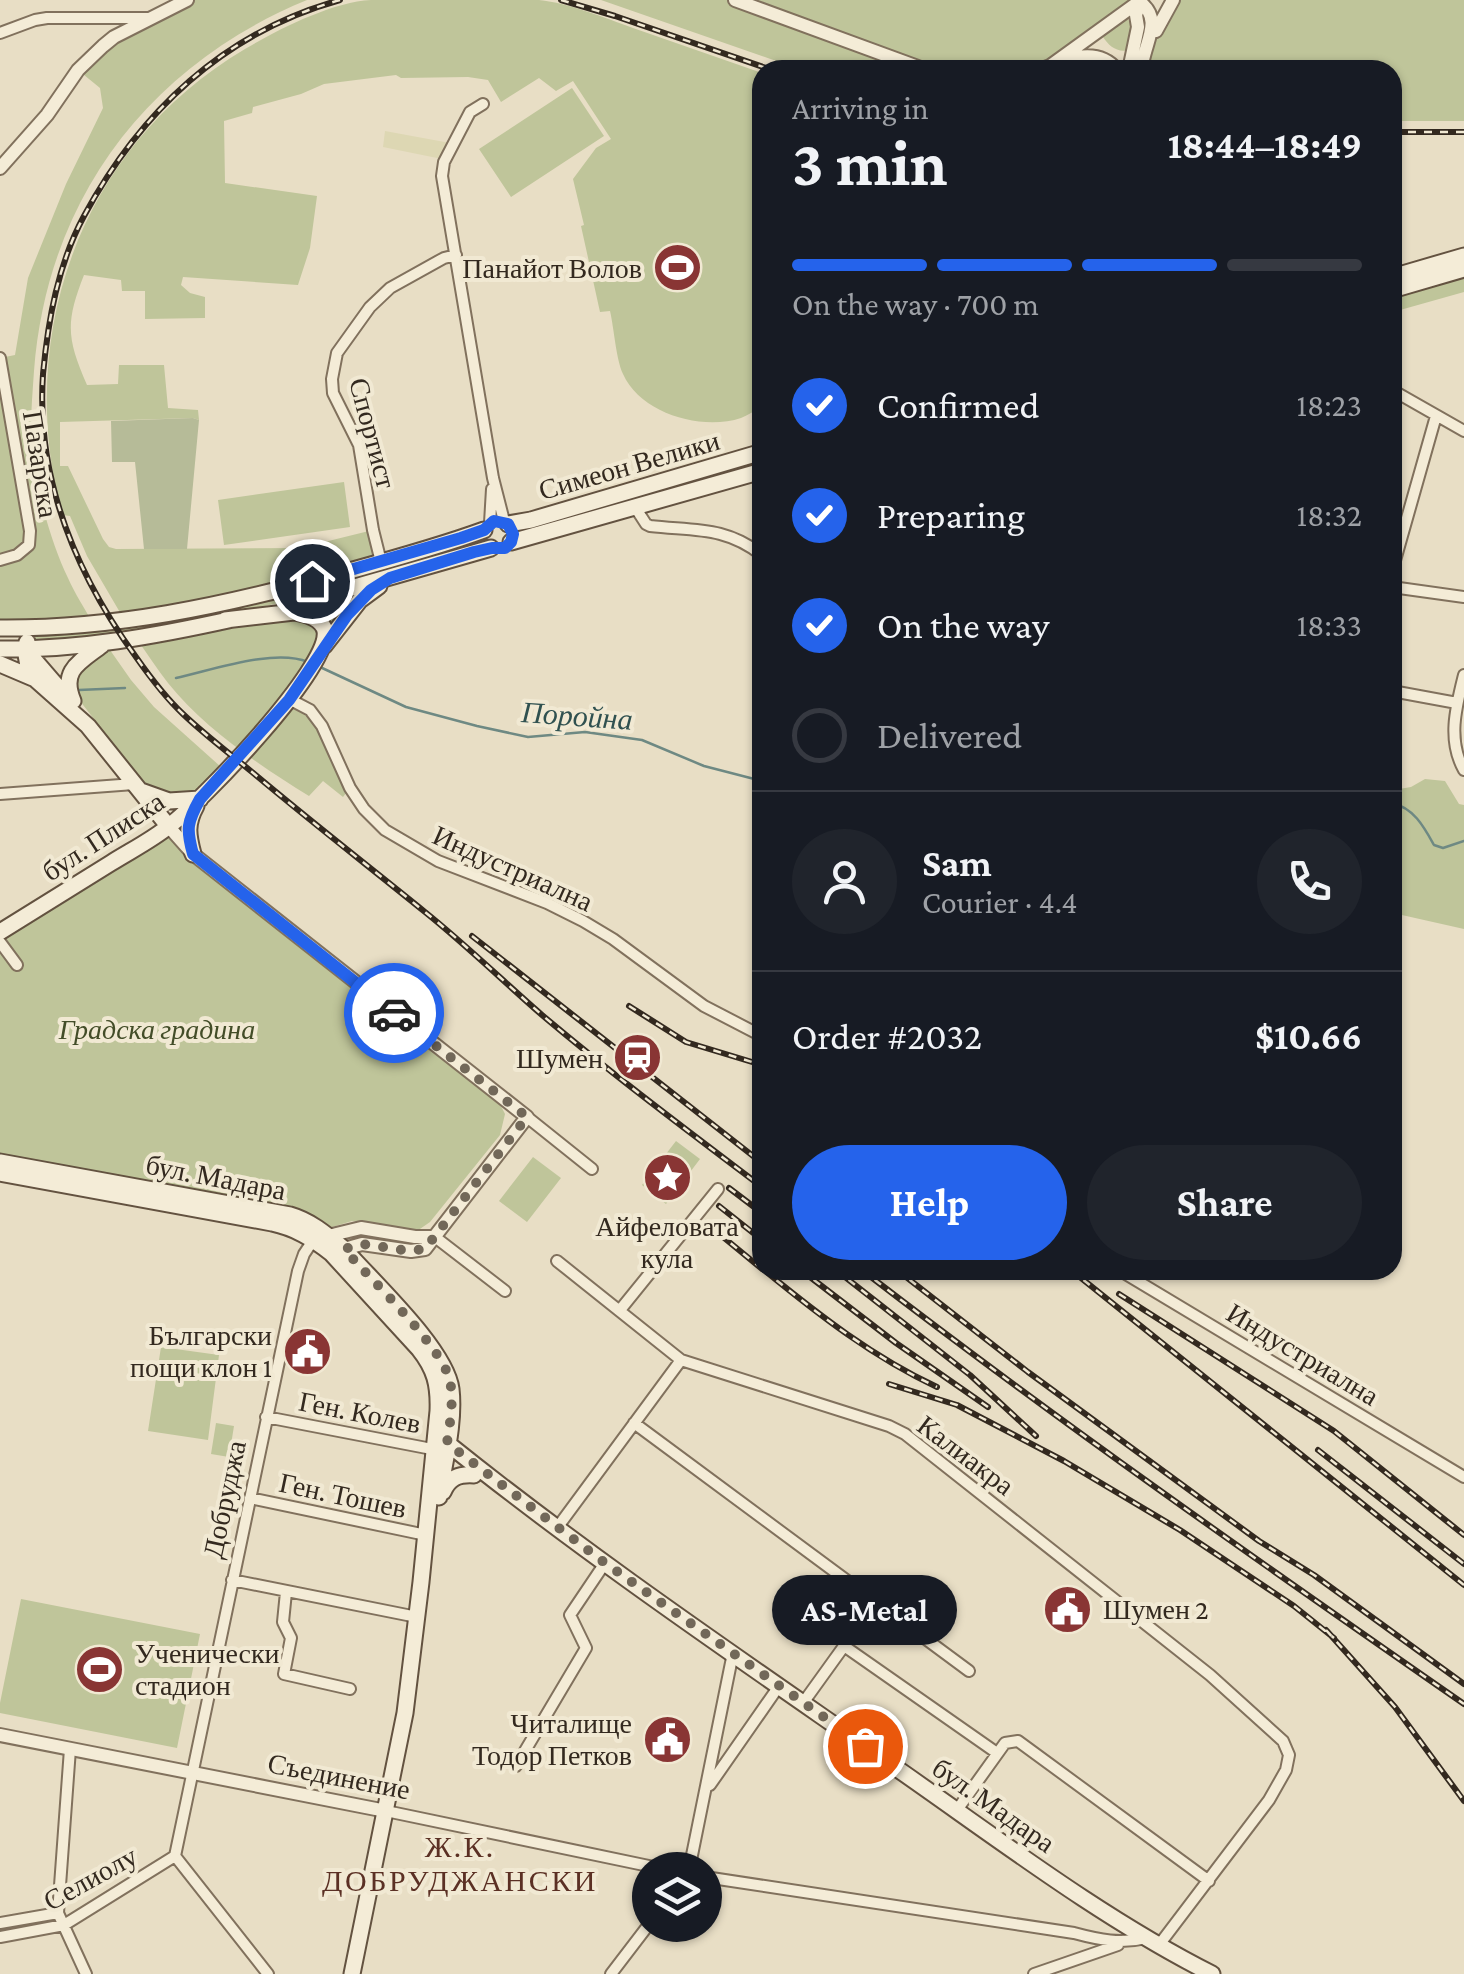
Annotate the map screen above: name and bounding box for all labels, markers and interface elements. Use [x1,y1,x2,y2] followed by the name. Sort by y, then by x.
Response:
[792,90,929,126] text: Arriving in
[1168,124,1362,166] text: 18:44–18:49
[792,127,947,199] text: 3 min
[651,242,703,294] sports icon: Панайот Волов
[462,253,642,284] place label: Панайот Волов
[792,286,1039,322] text: On the way · 700 m
[343,374,402,492] street label: Спортист
[792,378,847,433] icon: check
[877,384,1040,426] text: Confirmed
[1296,387,1362,423] text: 18:23
[17,408,64,520] street label: Пазарска
[535,425,723,506] street label: Симеон Велики
[792,488,847,543] icon: check
[877,494,1025,536] text: Preparing
[1297,497,1362,533] text: 18:32
[270,539,355,624] pin
[285,554,340,609] icon: home
[792,598,847,653] icon: check
[877,604,1049,646] text: On the way
[1297,607,1362,643] text: 18:33
[519,695,634,736] water label: Поройна
[877,714,1022,756] text: Delivered
[37,785,170,887] street label: бул. Плиска
[428,819,598,918] street label: Индустриална
[792,829,897,934] button: person
[1257,829,1362,934] button: phone
[922,842,992,884] text: Sam
[922,884,1078,920] text: Courier · 4.4
[344,963,444,1063] courier
[367,986,422,1041] icon: car
[58,1014,255,1045] park label: Градска градина
[792,1015,982,1057] text: Order #2032
[1255,1015,1362,1057] text: $10.66
[612,1032,664,1084] station icon: Шумен
[516,1043,603,1074] place label: Шумен
[792,1145,1067,1260] button: Help
[1087,1145,1362,1260] button: Share
[143,1149,289,1206] street label: бул. Мадара
[641,1152,693,1204] place icon: Айфеловата кула
[595,1211,739,1274] place label: Айфеловата кула
[1221,1297,1385,1412] street label: Индустриална
[130,1320,272,1383] place label: Български пощи клон 1
[281,1325,333,1377] public building icon: Български пощи клон 1
[296,1385,424,1440] street label: Ген. Колев
[911,1409,1020,1502] street label: Калиакра
[197,1437,252,1561] street label: Добруджа
[276,1467,409,1524] street label: Ген. Тошев
[772,1576,958,1646] callout: AS-Metal
[1042,1583,1094,1635] public building icon: Шумен 2
[801,1592,928,1628] text: AS-Metal
[1103,1594,1209,1625] place label: Шумен 2
[135,1638,280,1701] place label: Ученически стадион
[74,1643,126,1695] sports icon: Ученически стадион
[823,1704,908,1789] pin
[472,1708,632,1771] place label: Читалище Тодор Петков
[641,1713,693,1765] public building icon: Читалище Тодор Петков
[838,1719,893,1774] icon: bag
[265,1748,413,1805] street label: Съединение
[927,1752,1061,1859] street label: бул. Мадара
[322,1830,598,1897] district label: Ж.К. ДОБРУДЖАНСКИ
[38,1840,142,1917] street label: Селиолу
[632,1852,722,1942] map controls
[632,1852,722,1942] button: layers

